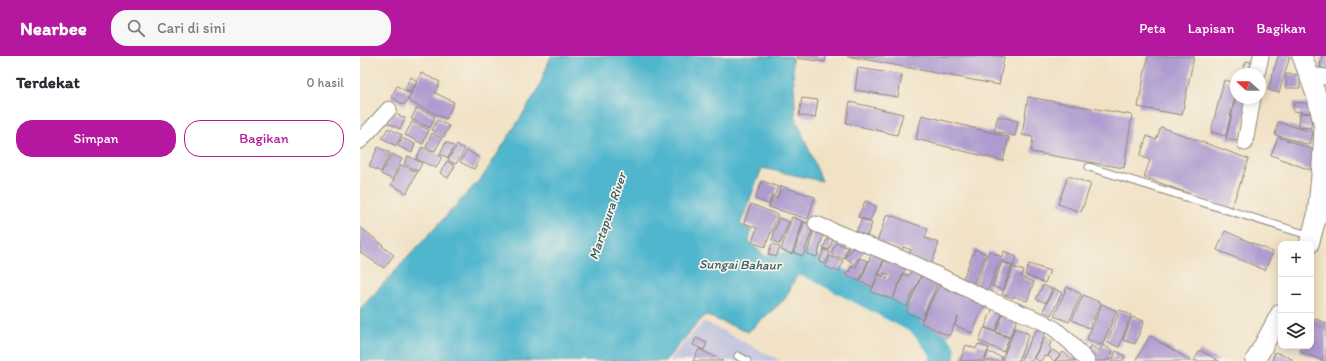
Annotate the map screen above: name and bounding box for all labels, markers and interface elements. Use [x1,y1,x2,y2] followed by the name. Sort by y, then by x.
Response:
[111,10,391,46] search box
[20,17,87,40] text: Nearbee
[125,17,147,39] icon: search
[157,19,226,37] text: Cari di sini
[1139,20,1166,37] text: Peta
[1188,20,1235,37] text: Lapisan
[1257,20,1306,37] text: Bagikan
[1230,68,1266,104] north arrow
[16,72,80,92] text: Terdekat
[307,75,344,90] text: 0 hasil
[16,120,176,157] button: Simpan
[184,120,344,157] button: Bagikan
[586,169,630,262] water label: Martapura River
[1278,241,1314,349] map controls
[1278,241,1314,277] button: +
[699,256,783,273] water label: Sungai Bahaur
[1278,277,1314,313] button: −
[1278,313,1314,349] button: layers

